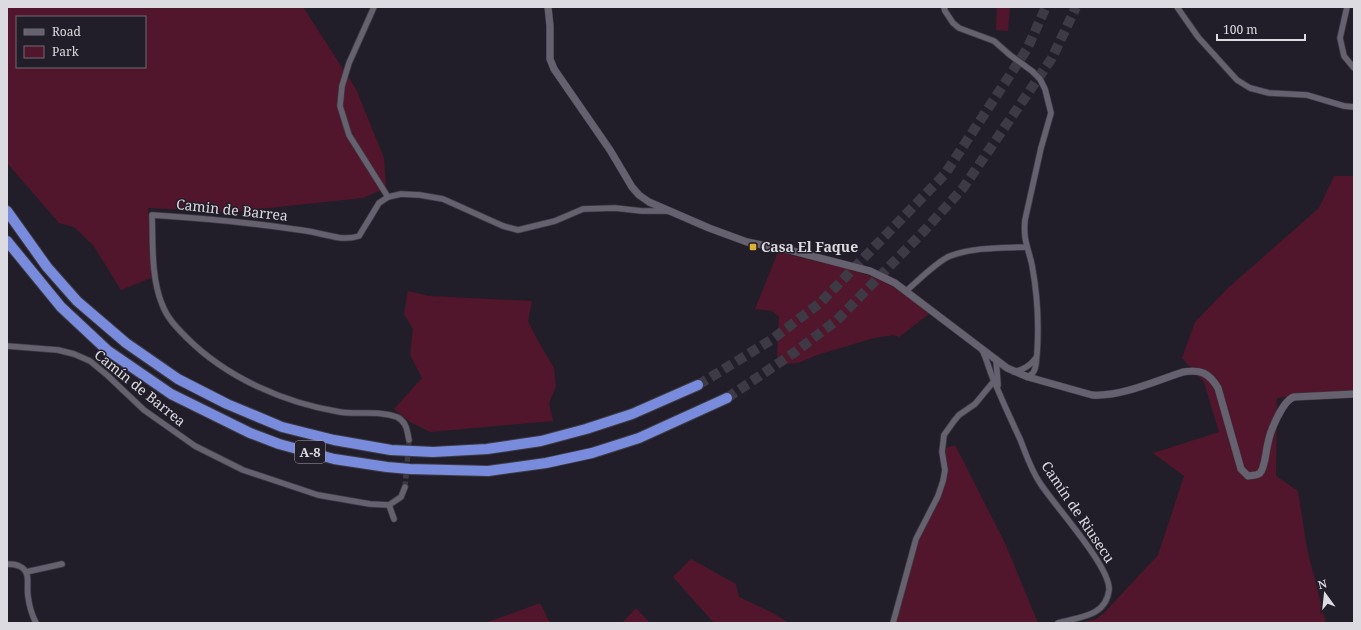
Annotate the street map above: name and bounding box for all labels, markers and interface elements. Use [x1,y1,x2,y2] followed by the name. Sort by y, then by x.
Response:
[16,16,146,68] legend
[1217,16,1305,42] scale bar
[1223,21,1258,38] text: 100 m
[52,23,82,40] text: Road
[52,43,80,60] text: Park
[175,194,289,225] street label: Camin de Barrea
[761,237,858,256] place label: Casa El Faque
[748,242,758,252] marker: Casa El Faque
[91,345,190,430] street label: Camín de Barrea
[295,441,325,463] road number: A-8
[1037,457,1120,566] street label: Camín de Riusecu
[1305,574,1345,614] north arrow
[1316,575,1329,592] text: N

